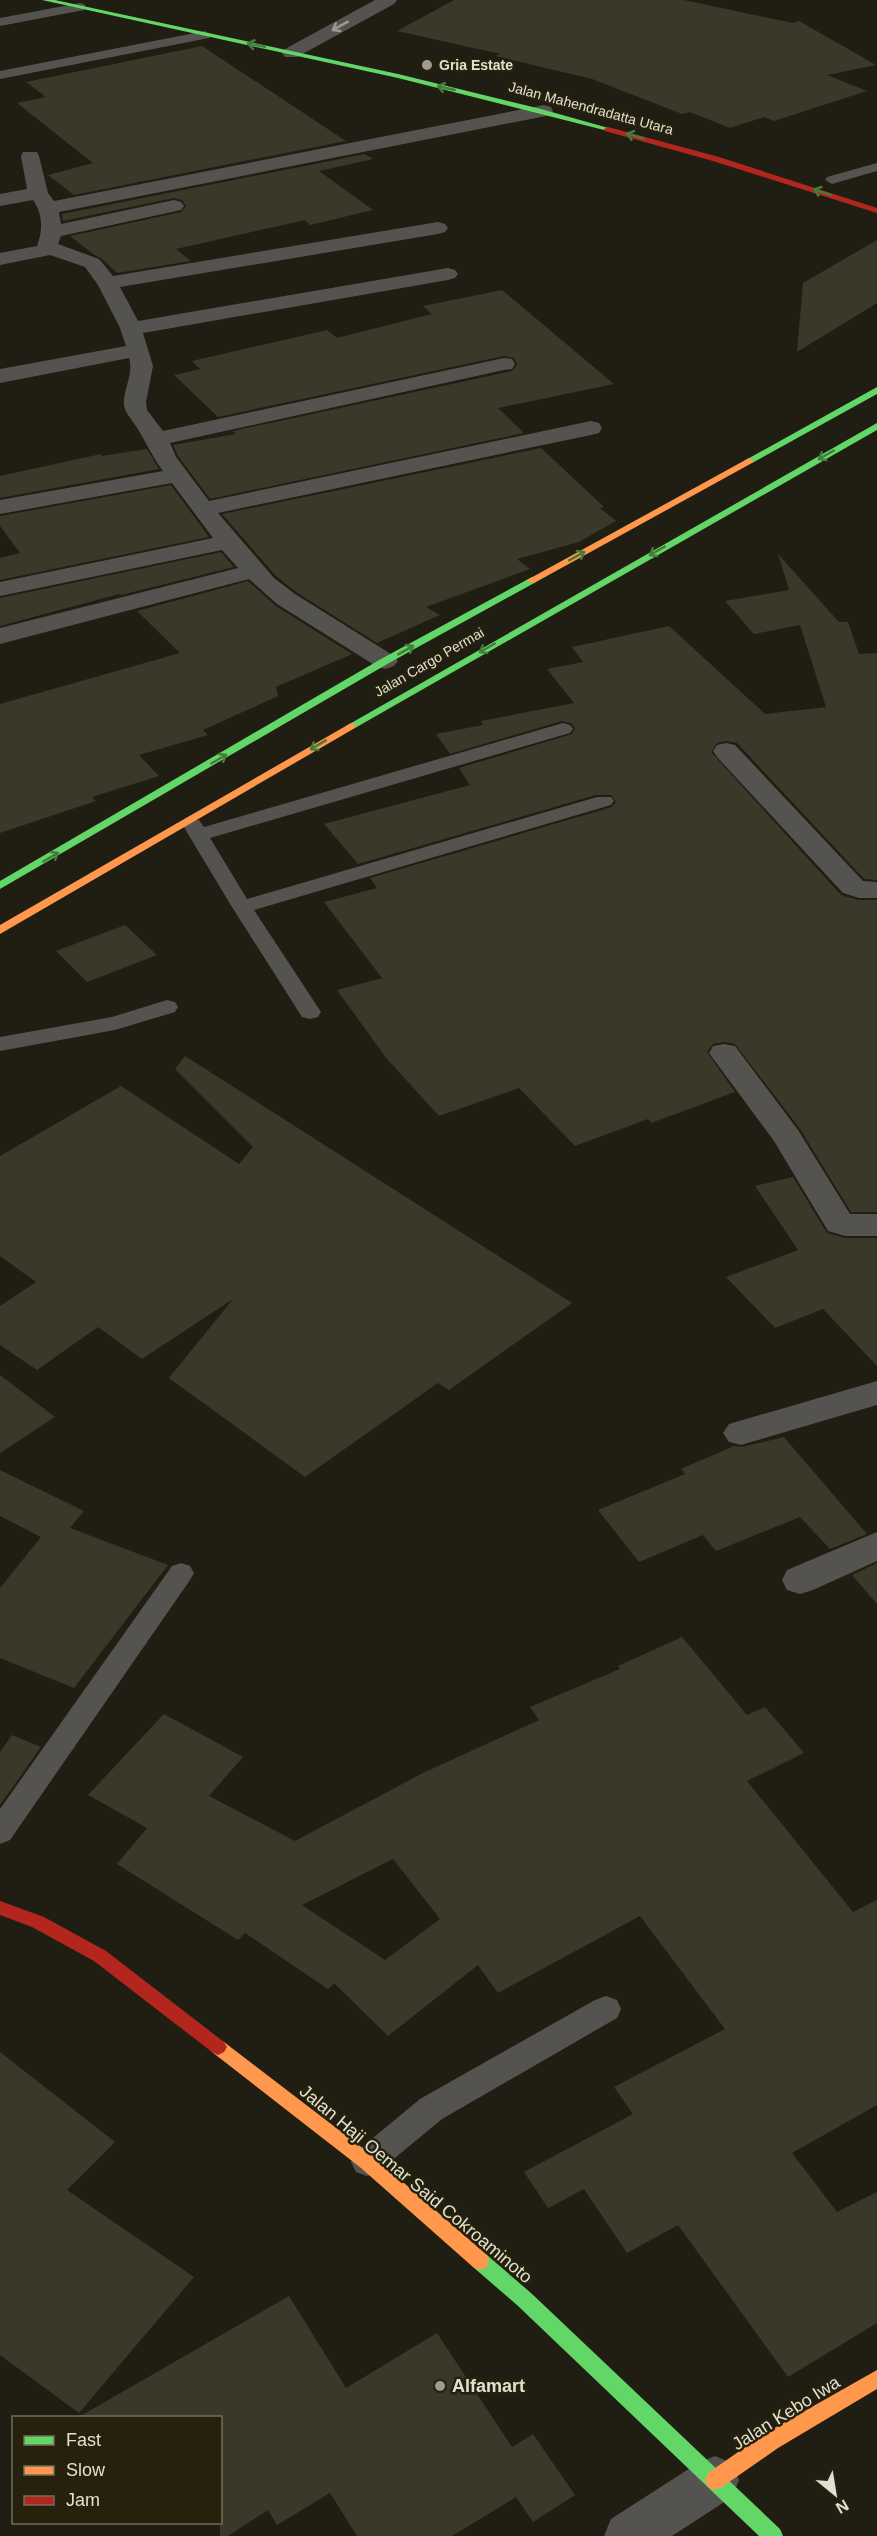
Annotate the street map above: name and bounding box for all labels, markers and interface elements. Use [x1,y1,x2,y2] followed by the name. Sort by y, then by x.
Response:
[332,20,349,32] one-way arrow
[246,39,266,50] one-way arrow
[439,57,513,73] place label: Gria Estate
[420,58,434,72] marker: Gria Estate
[507,78,675,138] street label: Jalan Mahendradatta Utara
[437,82,456,94] one-way arrow
[626,130,645,141] one-way arrow
[813,186,832,197] one-way arrow
[818,449,835,461] one-way arrow
[649,546,666,558] one-way arrow
[567,550,585,561] one-way arrow
[371,624,487,700] street label: Jalan Cargo Permai
[479,642,496,654] one-way arrow
[396,644,414,655] one-way arrow
[310,739,327,751] one-way arrow
[210,752,227,764] one-way arrow
[42,851,59,863] one-way arrow
[296,2081,536,2287] street label: Jalan Haji Oemar Said Cokroaminoto
[729,2371,844,2454] street label: Jalan Kebo Iwa
[452,2376,525,2396] place label: Alfamart
[433,2379,447,2393] marker: Alfamart
[12,2416,222,2524] legend
[66,2430,101,2450] text: Fast
[66,2460,106,2480] text: Slow
[805,2464,865,2524] north arrow
[66,2490,100,2510] text: Jam
[833,2496,852,2517] text: N

